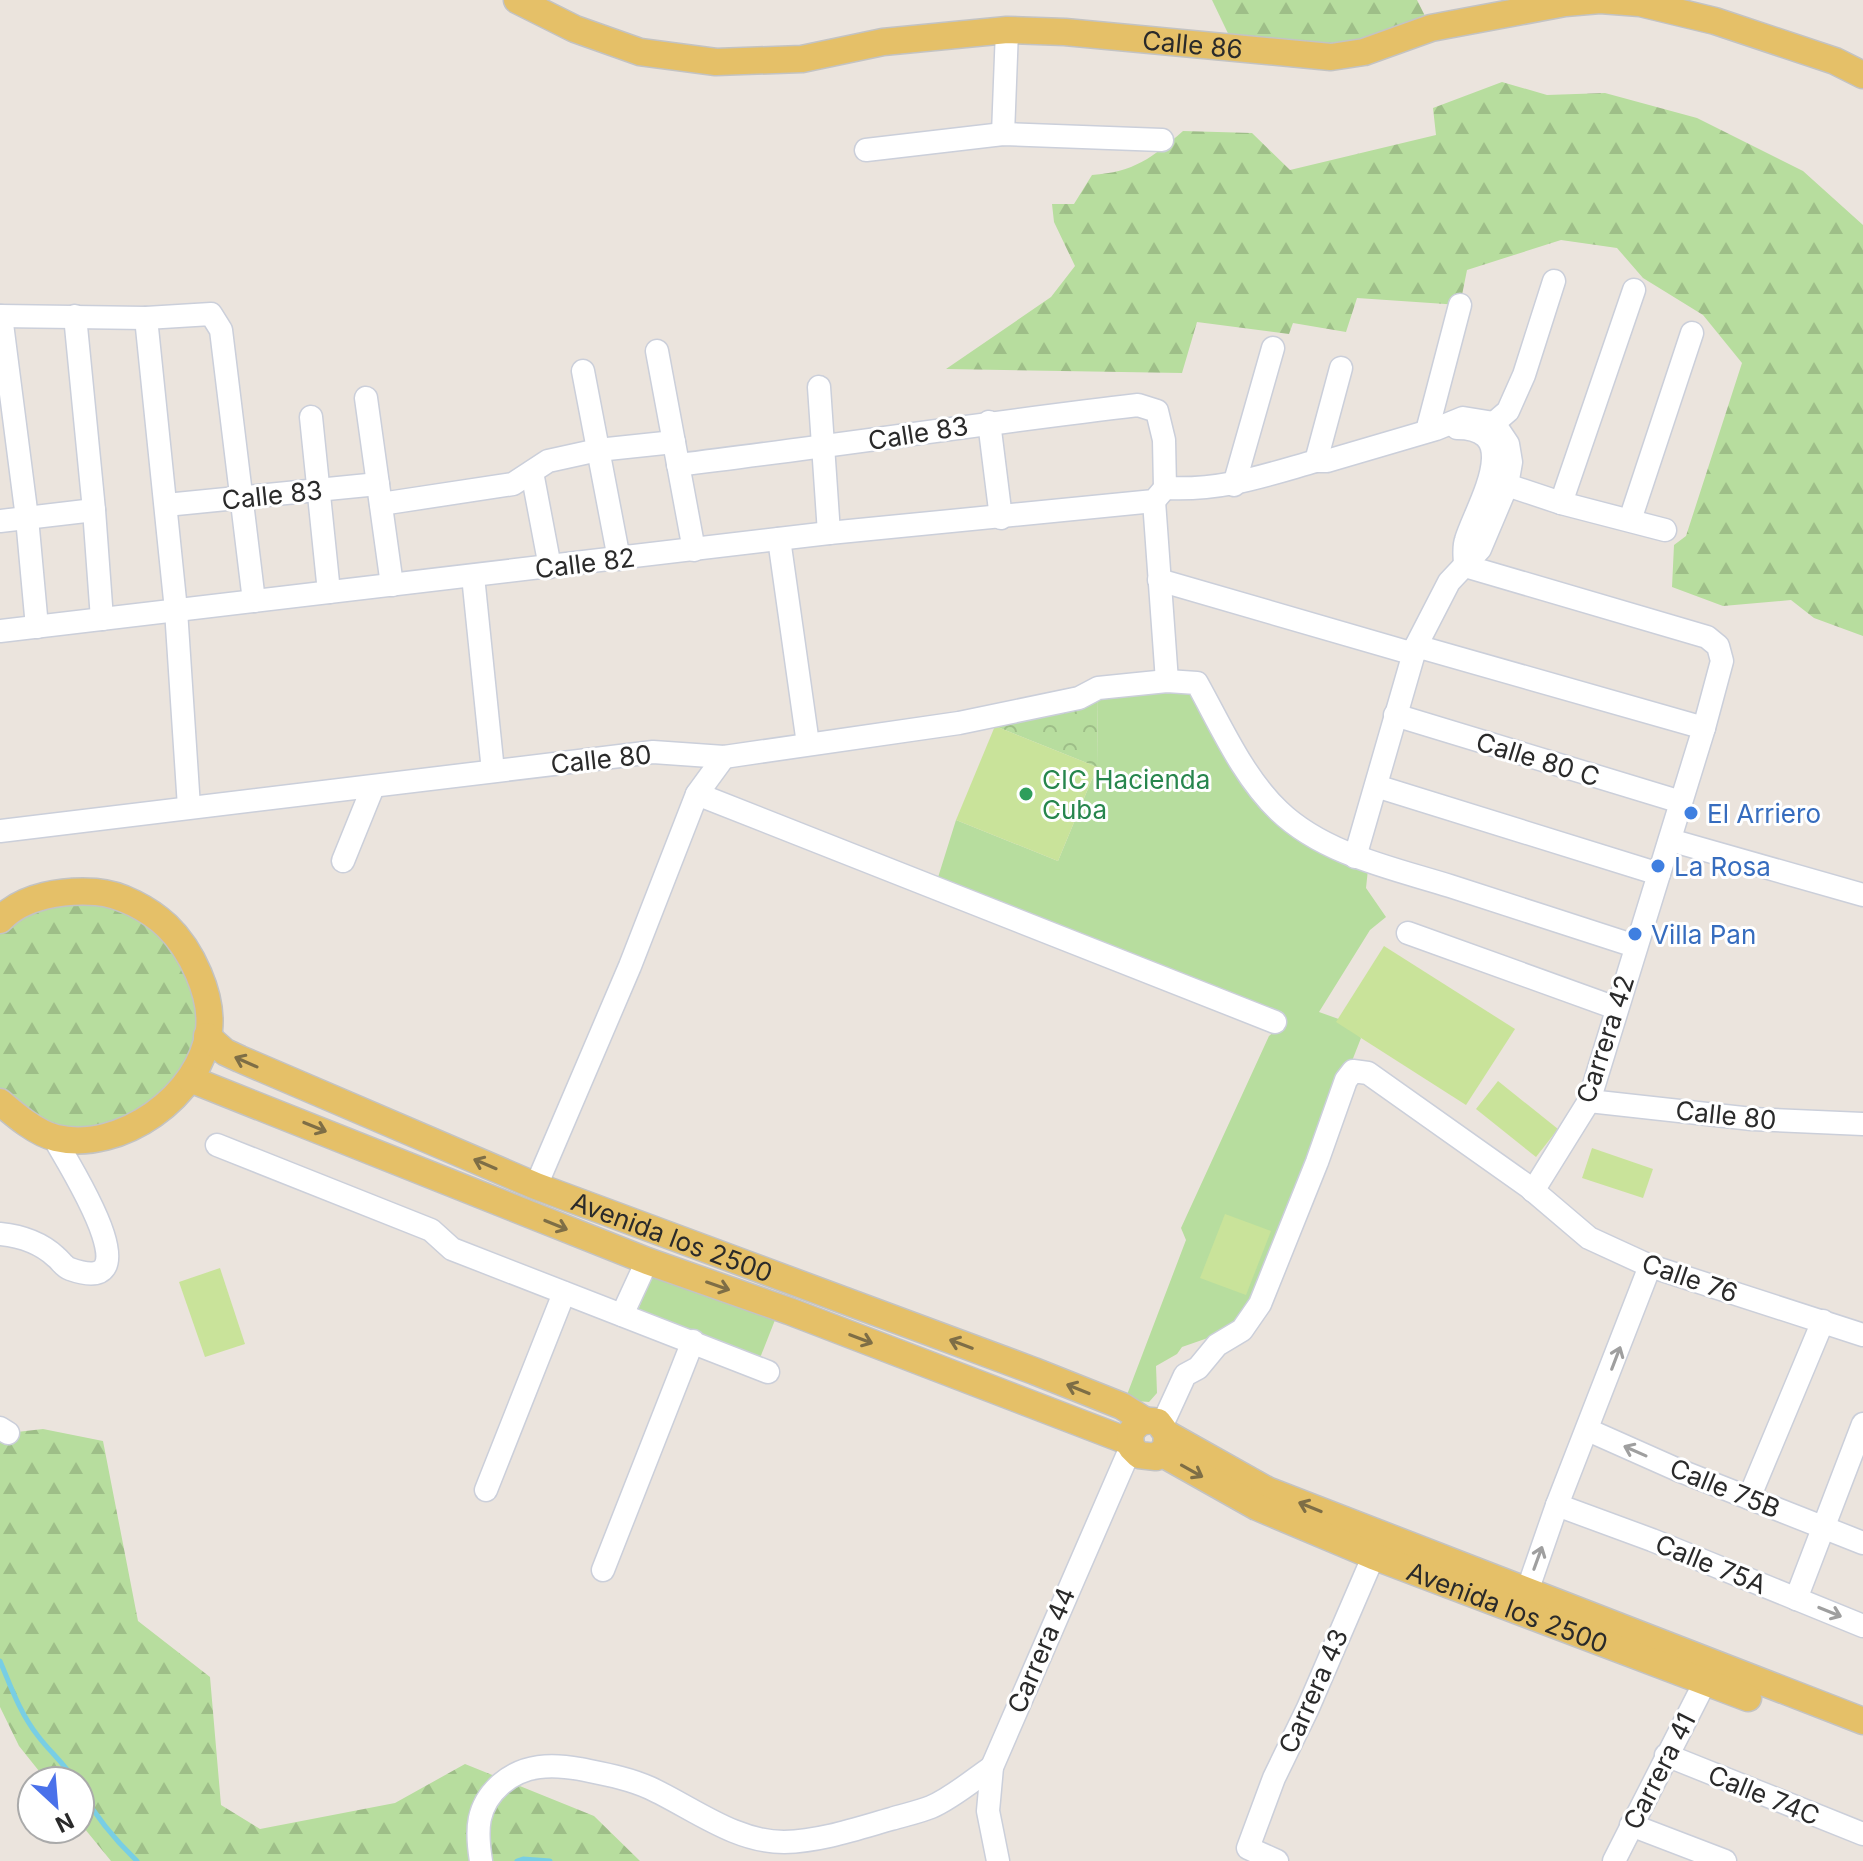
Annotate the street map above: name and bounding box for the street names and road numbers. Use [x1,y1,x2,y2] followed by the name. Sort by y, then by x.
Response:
[1141,24,1244,64] street label: Calle 86
[866,410,970,456] street label: Calle 83
[220,474,324,516] street label: Calle 83
[533,541,637,585] street label: Calle 82
[1473,726,1603,792] street label: Calle 80 C
[549,738,653,780] street label: Calle 80
[1570,971,1640,1107] street label: Carrera 42
[1674,1094,1778,1136] street label: Calle 80
[567,1185,777,1288] street label: Avenida los 2500
[1638,1247,1742,1309] street label: Calle 76
[1665,1452,1785,1524] street label: Calle 75B
[1651,1528,1771,1600] street label: Calle 75A
[1403,1555,1612,1659] street label: Avenida los 2500
[1001,1582,1081,1718] street label: Carrera 44
[1272,1624,1354,1758] street label: Carrera 43
[1616,1707,1702,1835] street label: Carrera 41
[1704,1759,1824,1831] street label: Calle 74C

